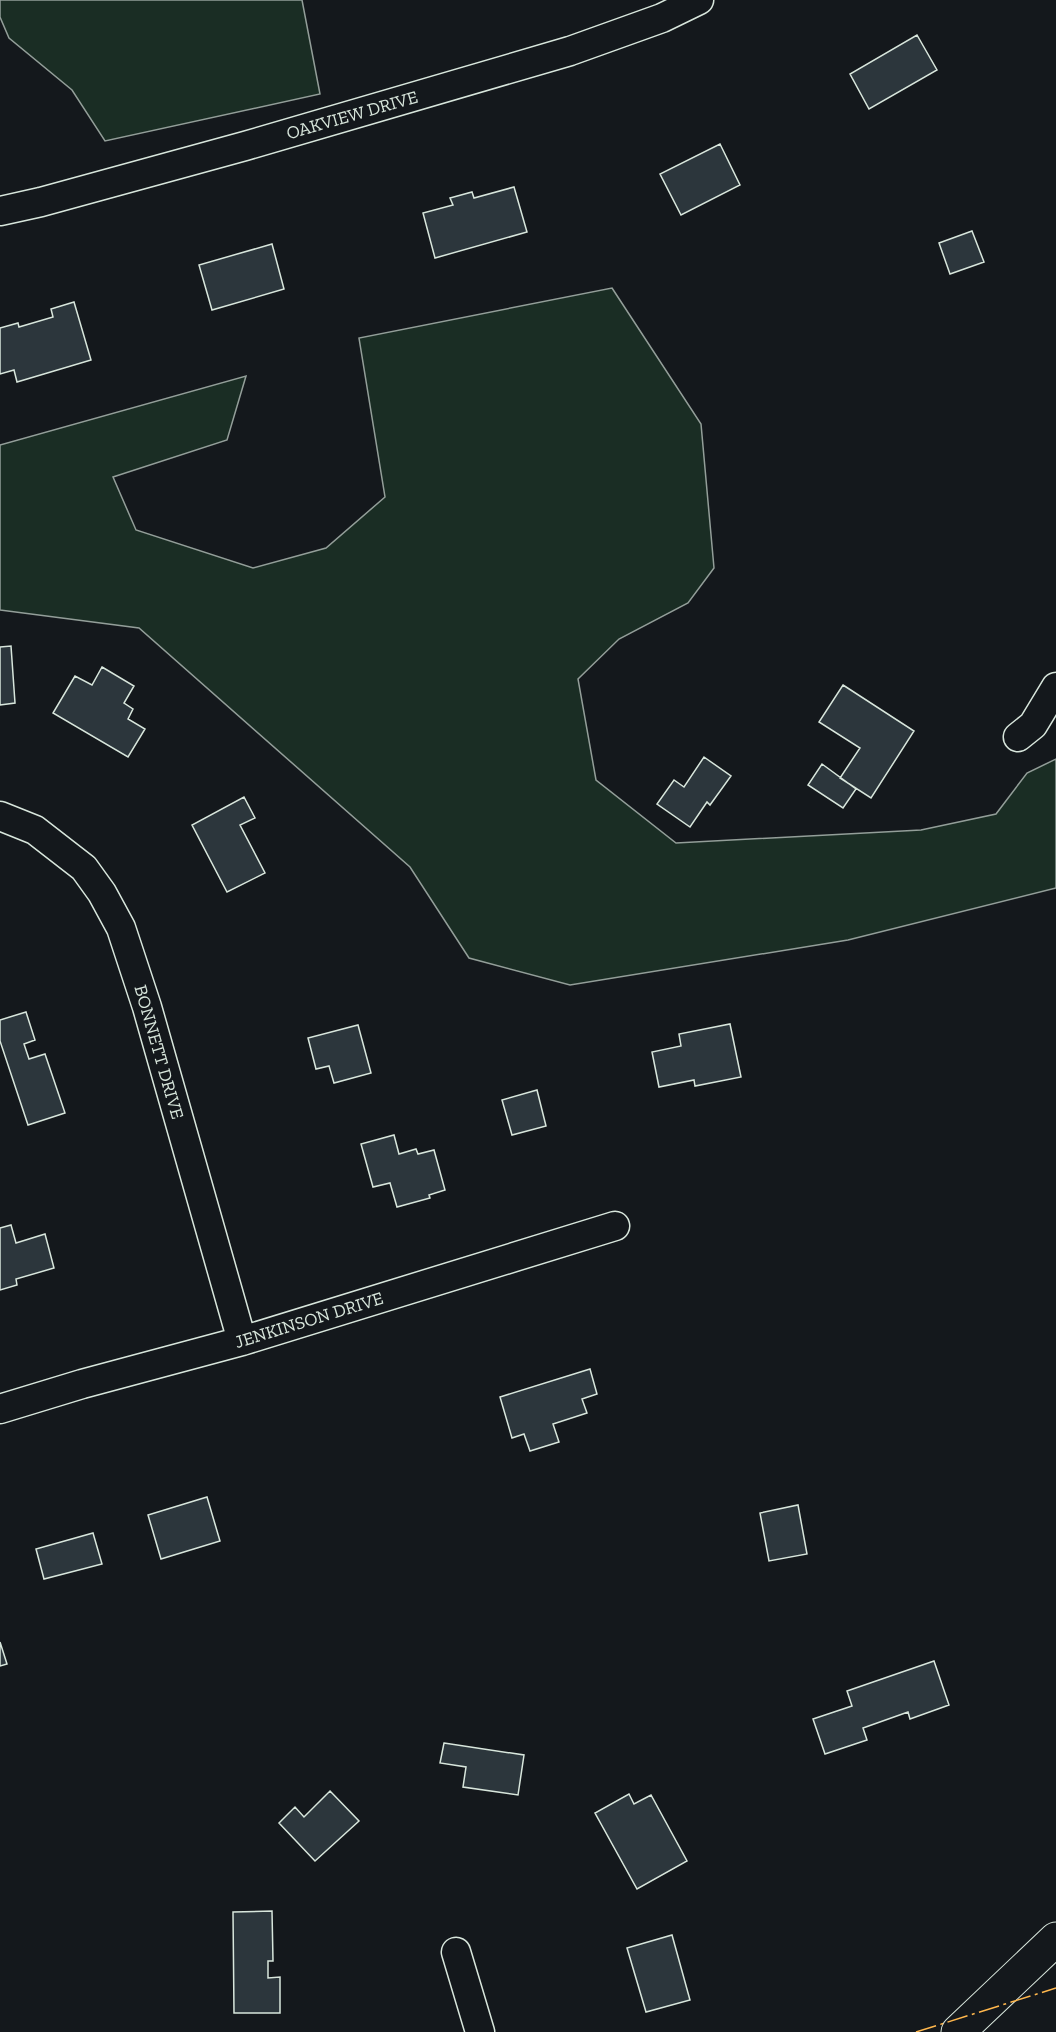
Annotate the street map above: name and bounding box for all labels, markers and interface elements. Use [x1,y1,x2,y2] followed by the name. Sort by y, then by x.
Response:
[284,86,420,144] street label: OAKVIEW DRIVE
[129,982,189,1122] street label: BONNETT DRIVE
[232,1287,386,1353] street label: JENKINSON DRIVE

